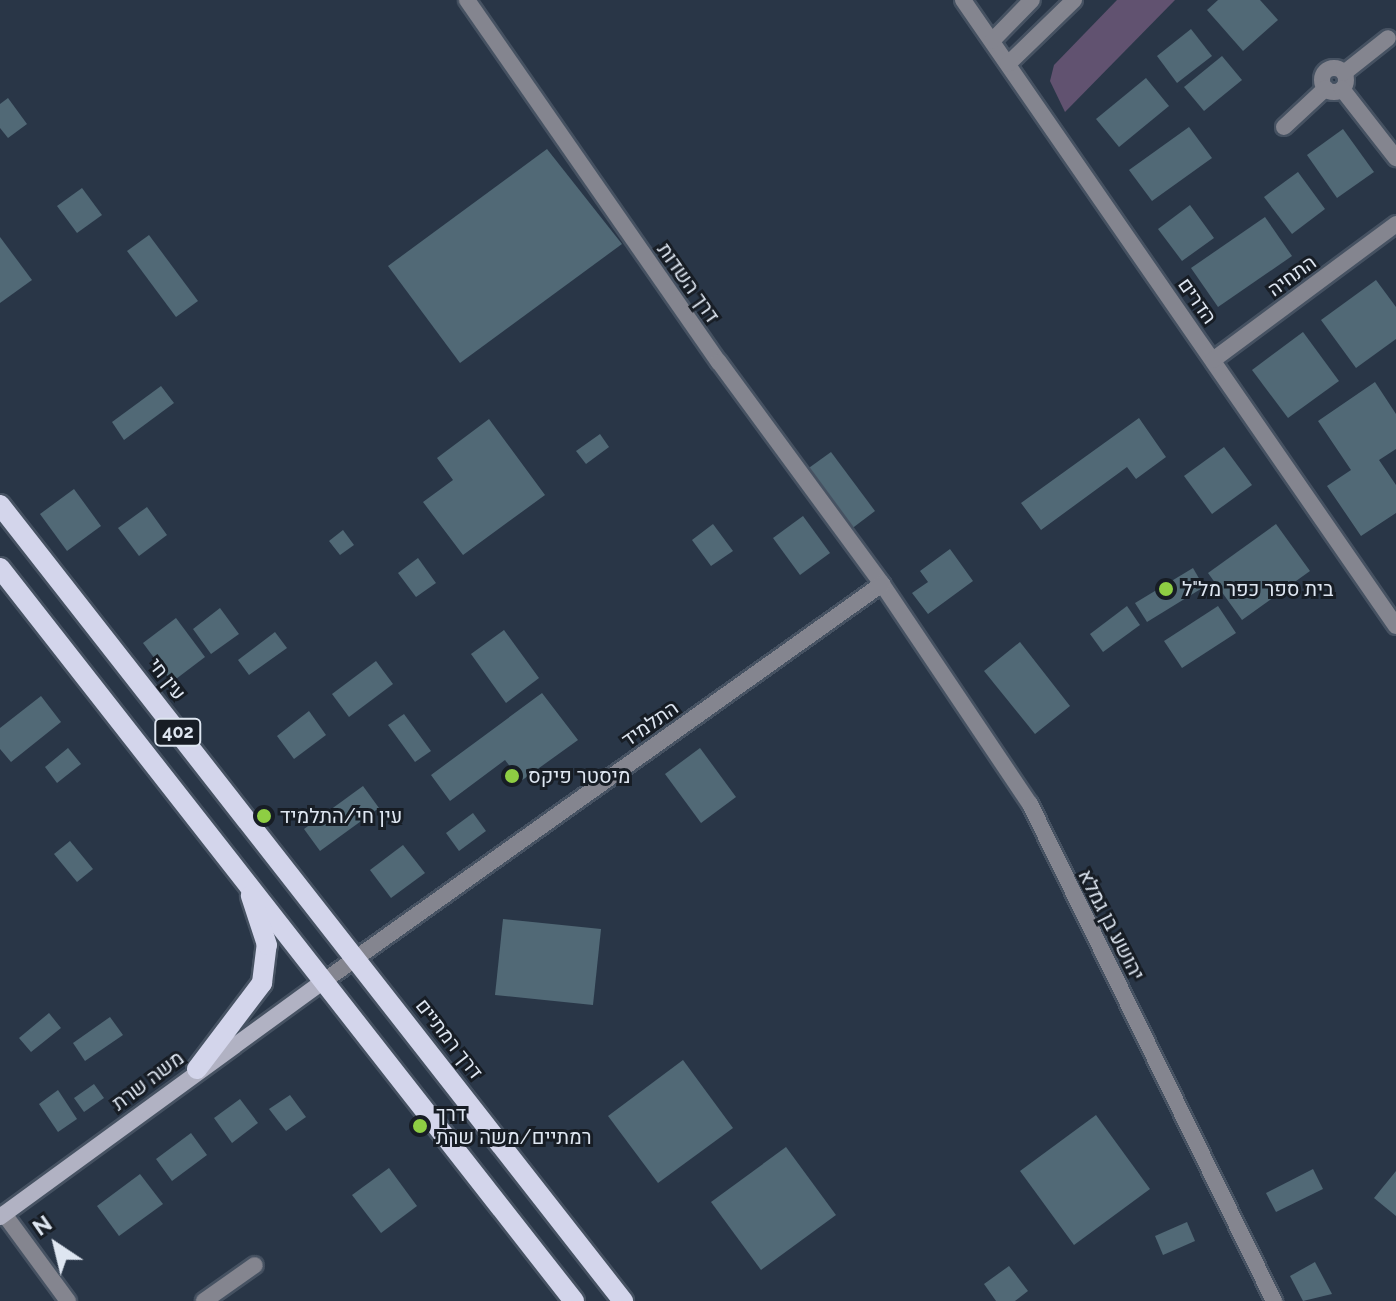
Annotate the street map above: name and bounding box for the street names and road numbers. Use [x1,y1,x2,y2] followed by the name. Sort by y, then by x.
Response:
[652,239,724,327] street label: דרך השדות
[1263,250,1321,302] street label: התחיה
[1173,273,1221,329] street label: הדרים
[143,653,191,705] street label: עין חי
[617,696,683,752] street label: התלמיד
[154,718,202,746] road number: 402
[1073,866,1149,984] street label: יהושע בן גמלא
[410,994,488,1084] street label: דרך רמתיים
[107,1046,189,1116] street label: משה שרת

